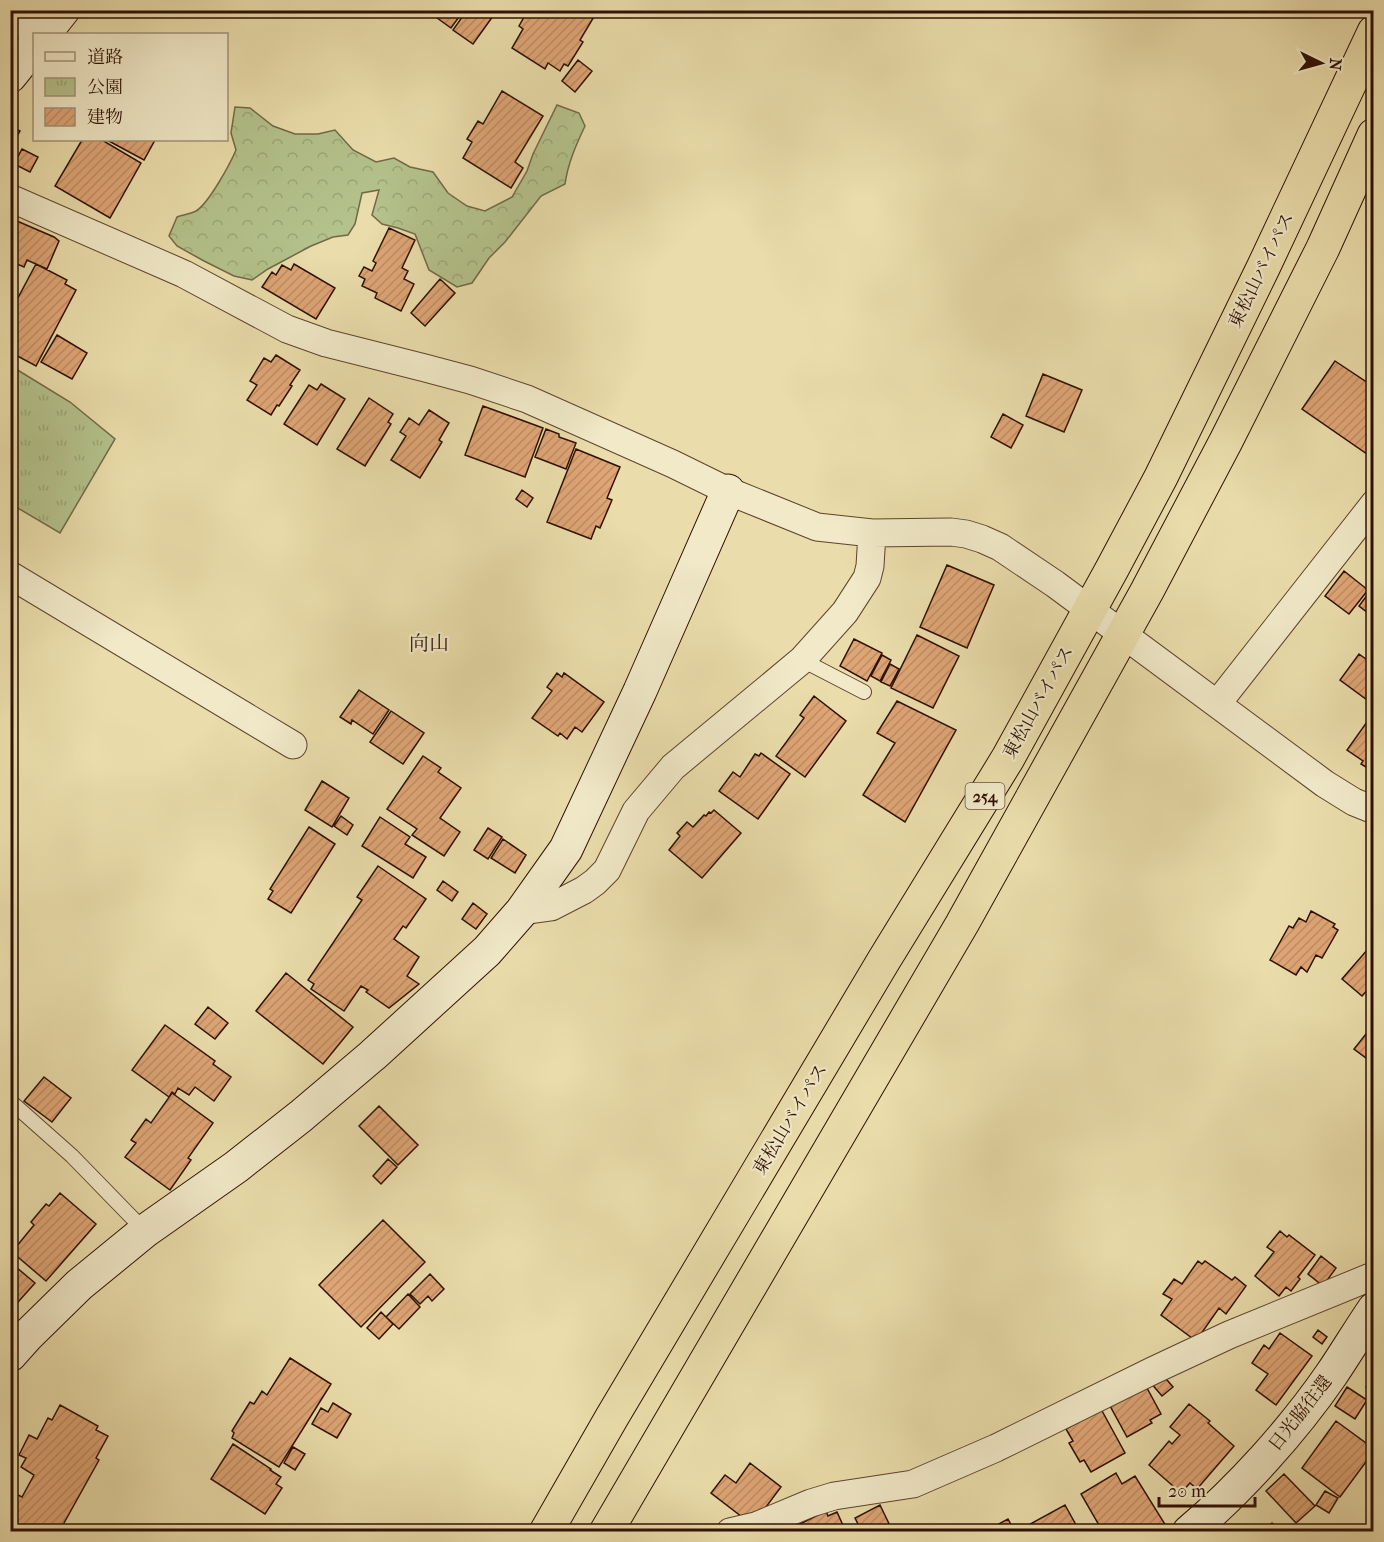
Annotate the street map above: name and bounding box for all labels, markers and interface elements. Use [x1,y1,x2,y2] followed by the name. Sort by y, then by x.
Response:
[33,33,228,141] legend
[1291,33,1351,93] north arrow
[87,47,123,68] text: 道路
[1325,57,1345,72] text: N
[87,77,123,98] text: 公園
[87,107,123,128] text: 建物
[1224,209,1298,331] street label: 東松山バイパス
[409,632,449,655] district label: 向山
[999,642,1078,762] street label: 東松山バイパス
[966,783,1004,809] road number: 254
[749,1060,832,1179] street label: 東松山バイパス
[1264,1371,1336,1455] street label: 日光脇往還
[1159,1470,1255,1508] scale bar
[1168,1481,1206,1502] text: 20 m

